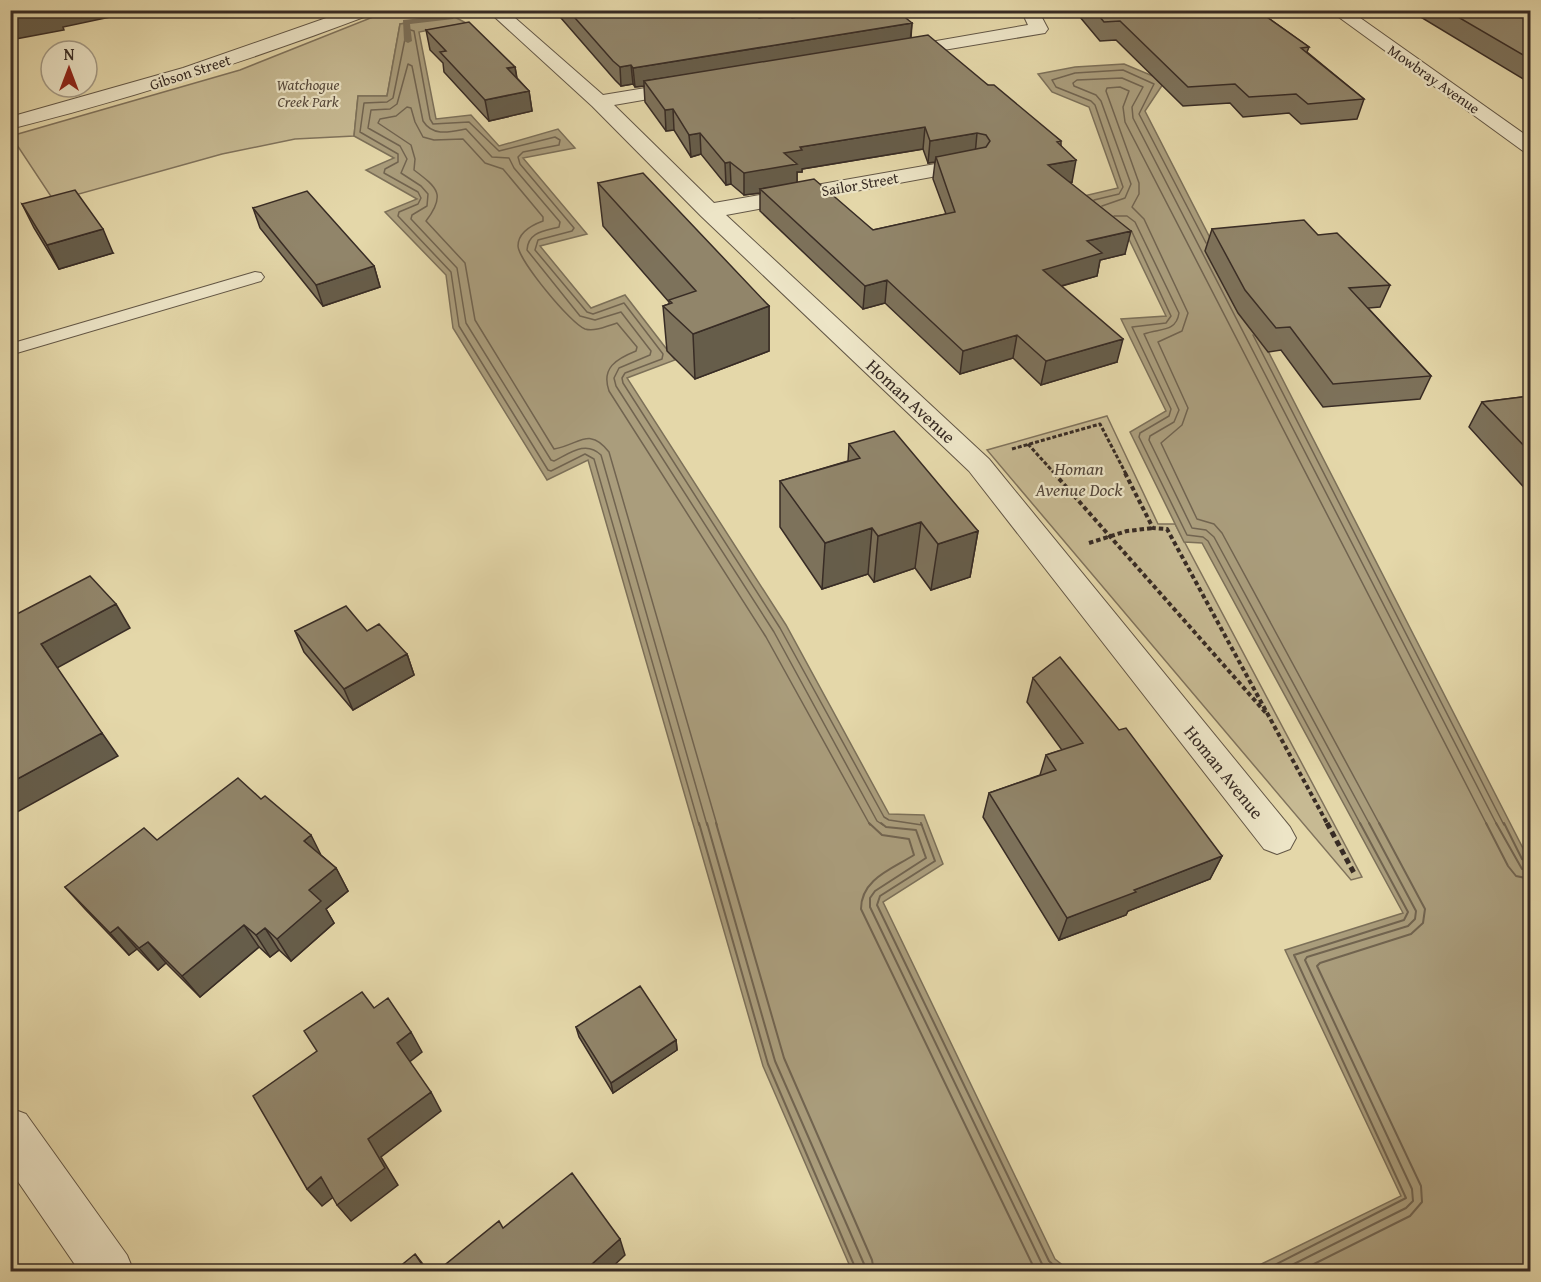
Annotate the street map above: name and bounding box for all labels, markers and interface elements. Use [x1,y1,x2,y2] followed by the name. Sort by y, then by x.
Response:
[39,39,99,99] north arrow
[1384,39,1484,119] street label: Mowbray Avenue
[64,42,75,66] text: N
[147,49,234,95] street label: Gibson Street
[276,74,340,112] park label: Watchogue Creek Park
[820,167,901,201] street label: Sailor Street
[860,352,962,450] street label: Homan Avenue
[1035,455,1123,503] park label: Homan Avenue Dock
[1178,719,1270,825] street label: Homan Avenue

